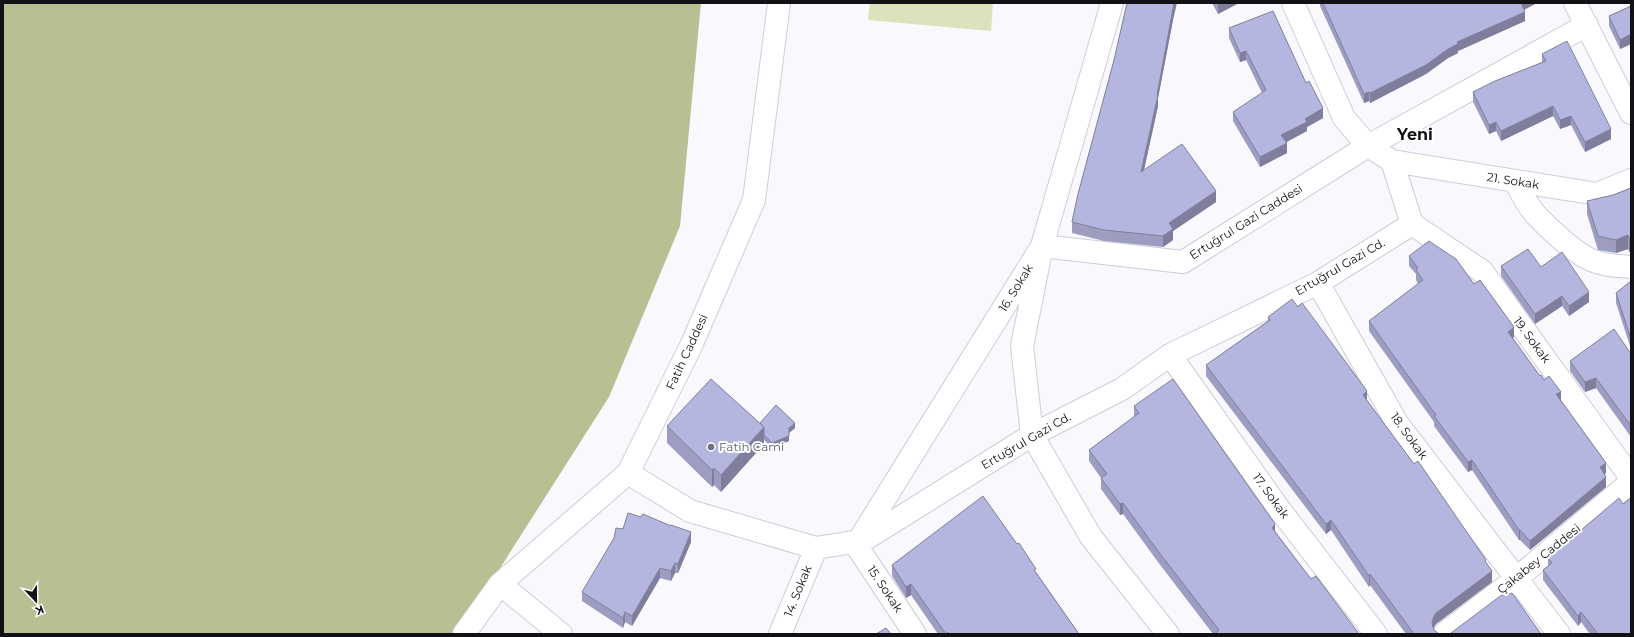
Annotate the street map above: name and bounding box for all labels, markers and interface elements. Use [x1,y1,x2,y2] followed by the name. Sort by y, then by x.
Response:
[1396,125,1433,144] district label: Yeni
[1486,169,1541,192] street label: 21. Sokak
[1186,181,1305,262] street label: Ertuğrul Gazi Caddesi
[1292,235,1387,298] street label: Ertuğrul Gazi Cd.
[995,260,1037,314] street label: 16. Sokak
[662,312,711,392] street label: Fatih Caddesi
[1511,314,1555,366] street label: 19. Sokak
[978,409,1073,472] street label: Ertuğrul Gazi Cd.
[1387,409,1432,463] street label: 18. Sokak
[719,439,784,454] place label: Fatih Cami
[706,442,716,452] marker: Fatih Cami
[1250,470,1293,522] street label: 17. Sokak
[1494,520,1583,597] street label: Çakabey Caddesi
[780,562,815,619] street label: 14. Sokak
[864,563,907,616] street label: 15. Sokak
[16,581,56,621] north arrow
[33,602,46,619] text: K

